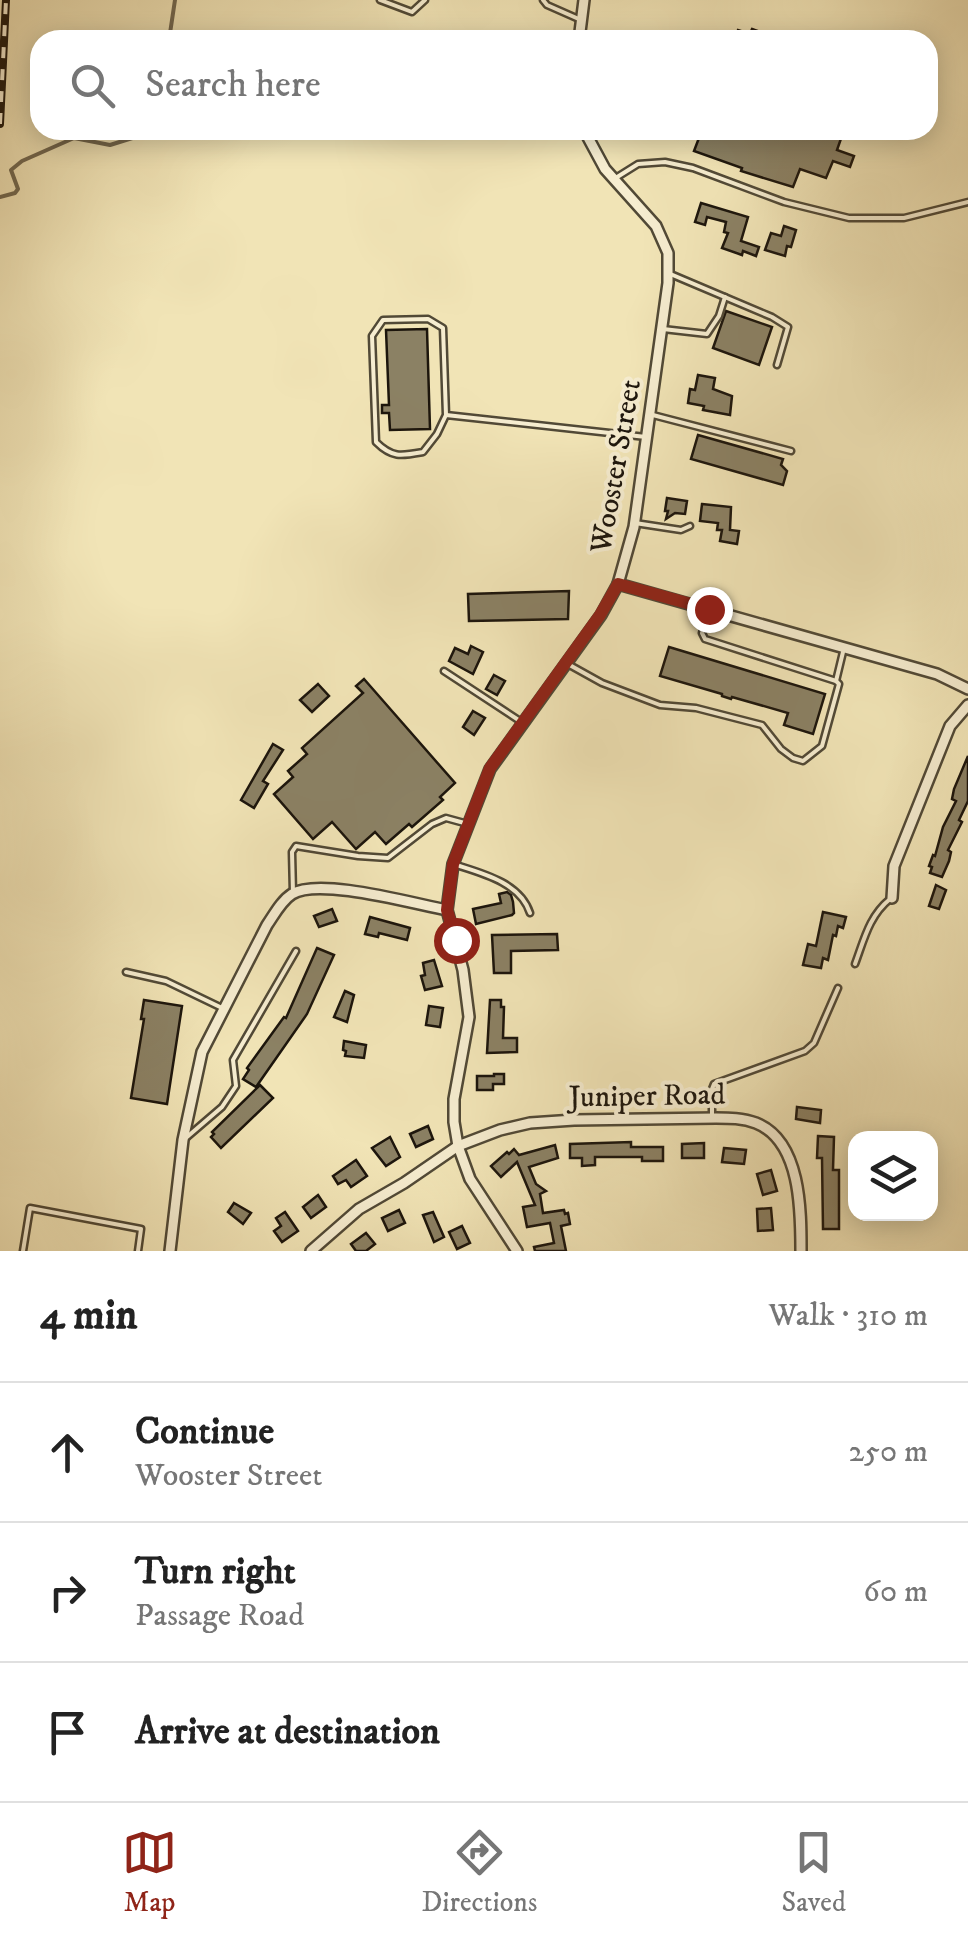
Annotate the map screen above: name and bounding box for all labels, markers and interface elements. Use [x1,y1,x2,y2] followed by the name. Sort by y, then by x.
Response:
[30,30,938,140] search box
[65,58,120,113] icon: search
[145,61,321,109] text: Search here
[583,376,650,557] street label: Wooster Street
[687,587,733,633] route end
[434,918,480,964] route start
[565,1077,726,1116] street label: Juniper Road
[848,1131,938,1221] map controls
[848,1131,938,1221] button: layers
[40,1290,138,1342] text: 4 min
[768,1296,928,1336] text: Walk · 310 m
[135,1408,274,1456] text: Continue
[40,1425,95,1480] icon: ahead
[848,1432,928,1472] text: 250 m
[135,1456,323,1496] text: Wooster Street
[135,1548,296,1596] text: Turn right
[40,1565,95,1620] icon: right
[863,1572,928,1612] text: 60 m
[135,1596,304,1636] text: Passage Road
[40,1705,95,1760] icon: arrive
[135,1708,440,1756] text: Arrive at destination
[122,1825,177,1920] tab: Map
[421,1825,537,1920] tab: Directions
[782,1825,846,1920] tab: Saved

